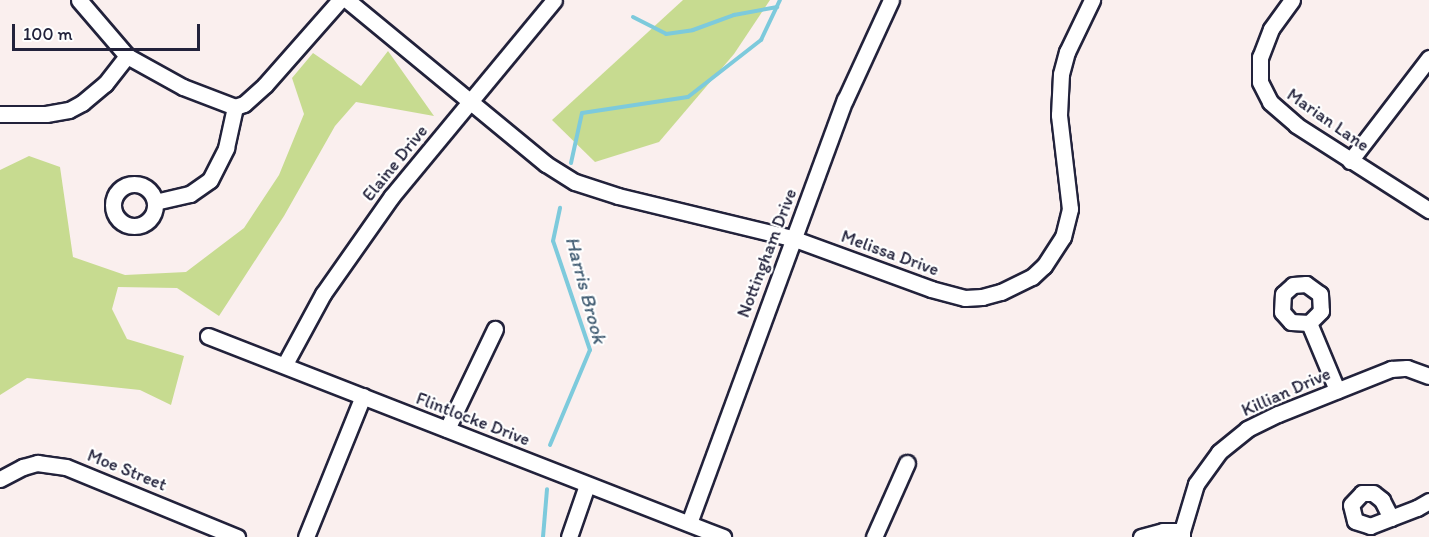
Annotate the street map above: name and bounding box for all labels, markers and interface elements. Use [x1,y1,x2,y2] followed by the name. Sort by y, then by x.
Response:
[15,12,202,50] scale bar
[23,23,73,45] text: 100 m
[1283,84,1373,156] street label: Marian Lane
[358,120,432,206] street label: Elaine Drive
[732,185,802,321] street label: Nottingham Drive
[838,225,942,281] street label: Melissa Drive
[560,234,612,346] water label: Harris Brook
[1238,363,1334,421] street label: Killian Drive
[413,387,533,451] street label: Flintlocke Drive
[84,444,170,496] street label: Moe Street

